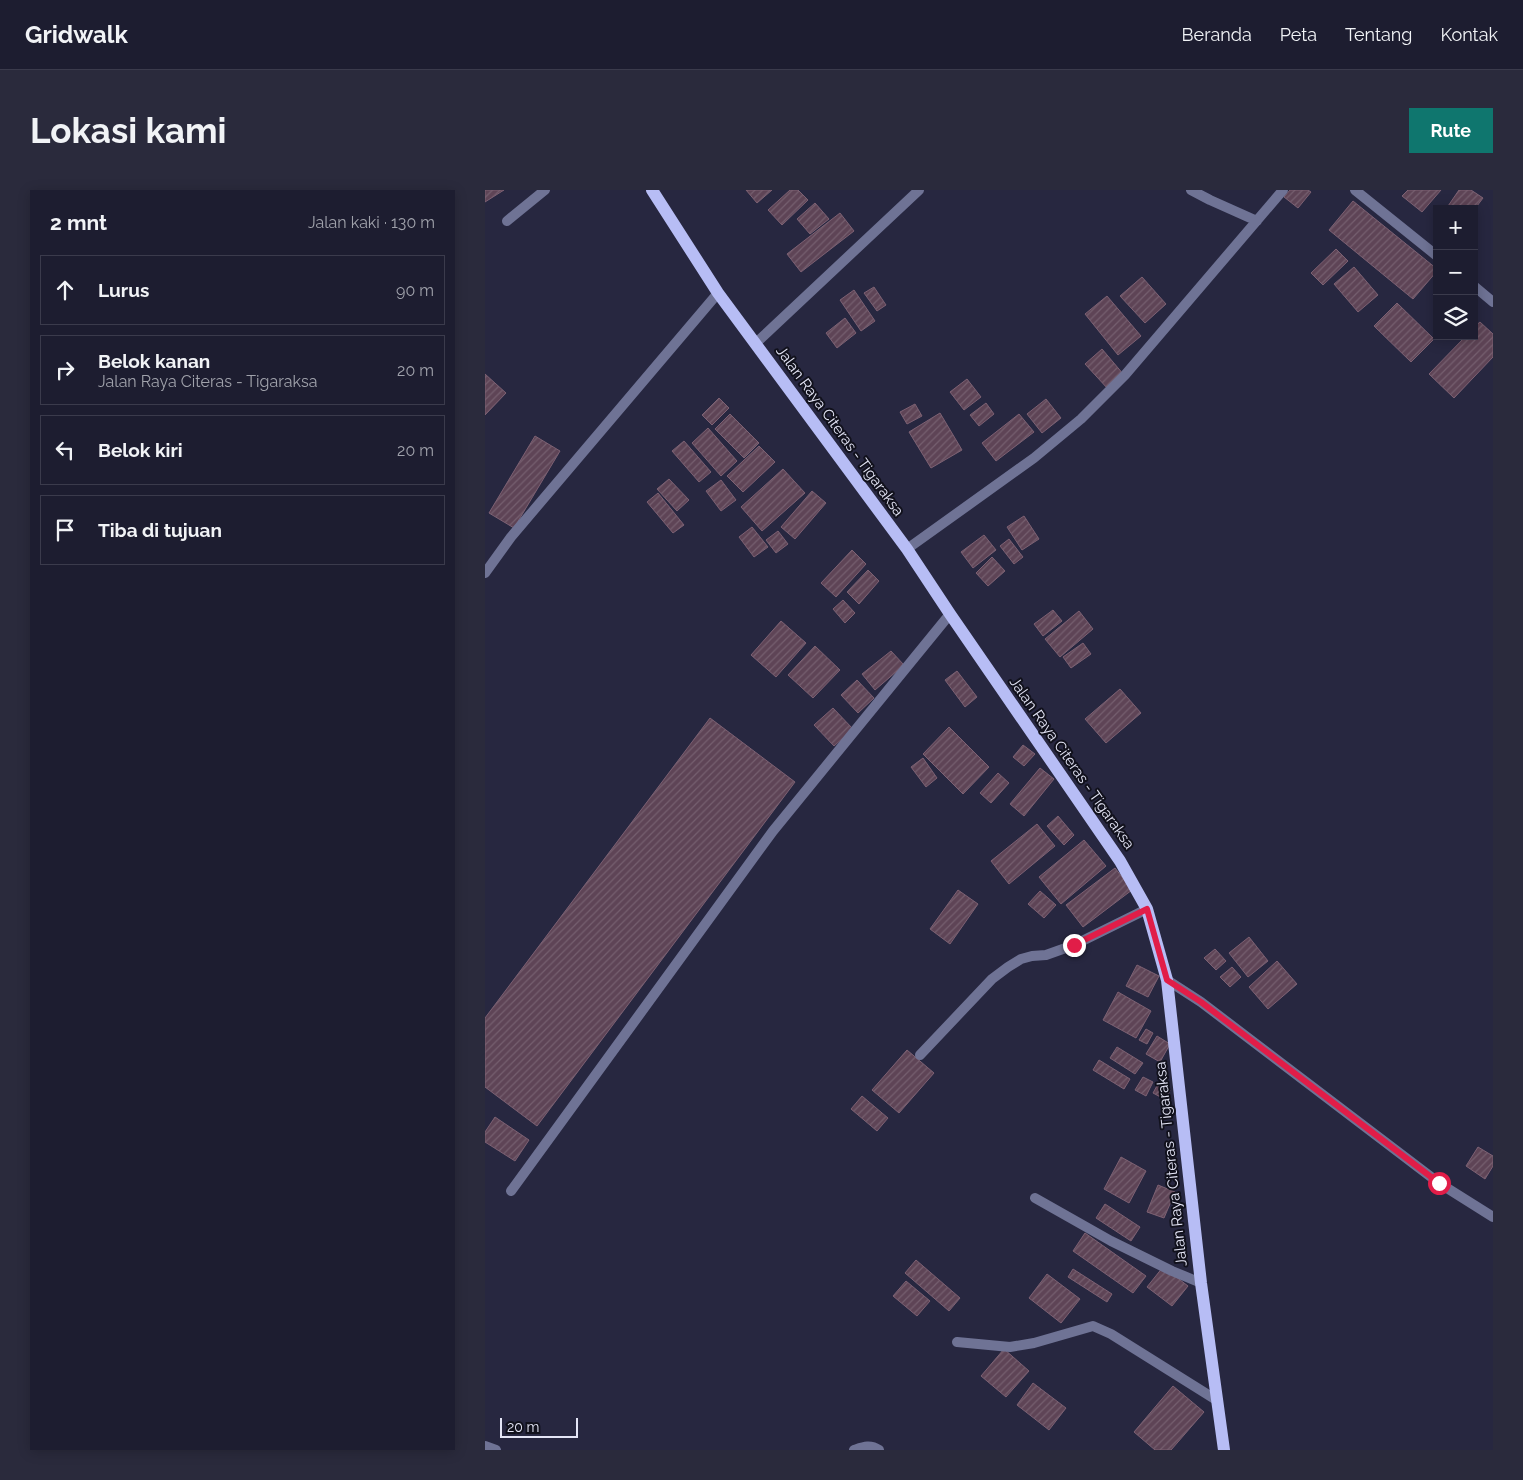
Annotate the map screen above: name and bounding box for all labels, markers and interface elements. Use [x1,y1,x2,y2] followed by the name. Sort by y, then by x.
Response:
[25,20,128,49] text: Gridwalk
[1182,24,1252,45] text: Beranda
[1280,24,1317,45] text: Peta
[1345,24,1412,45] text: Tentang
[1440,24,1498,45] text: Kontak
[1409,108,1493,153] button: Rute
[30,110,227,151] text: Lokasi kami
[1433,205,1478,340] map controls
[1433,205,1478,250] button: +
[50,210,107,235] text: 2 mnt
[308,213,435,232] text: Jalan kaki · 130 m
[1433,250,1478,295] button: −
[51,276,79,304] icon: ahead
[98,279,149,301] text: Lurus
[396,281,434,300] text: 90 m
[1433,295,1478,340] button: layers
[772,342,908,520] street label: Jalan Raya Citeras - Tigaraksa
[98,350,210,372] text: Belok kanan
[51,356,79,384] icon: right
[397,361,434,380] text: 20 m
[98,372,317,391] text: Jalan Raya Citeras - Tigaraksa
[51,436,79,464] icon: left
[98,439,183,461] text: Belok kiri
[397,441,434,460] text: 20 m
[51,516,79,544] icon: arrive
[98,519,222,541] text: Tiba di tujuan
[1006,674,1138,852] street label: Jalan Raya Citeras - Tigaraksa
[1063,934,1086,957] route end
[1151,1061,1191,1267] street label: Jalan Raya Citeras - Tigaraksa
[1428,1172,1451,1195] route start
[500,1415,577,1438] scale bar
[507,1419,539,1435] text: 20 m

